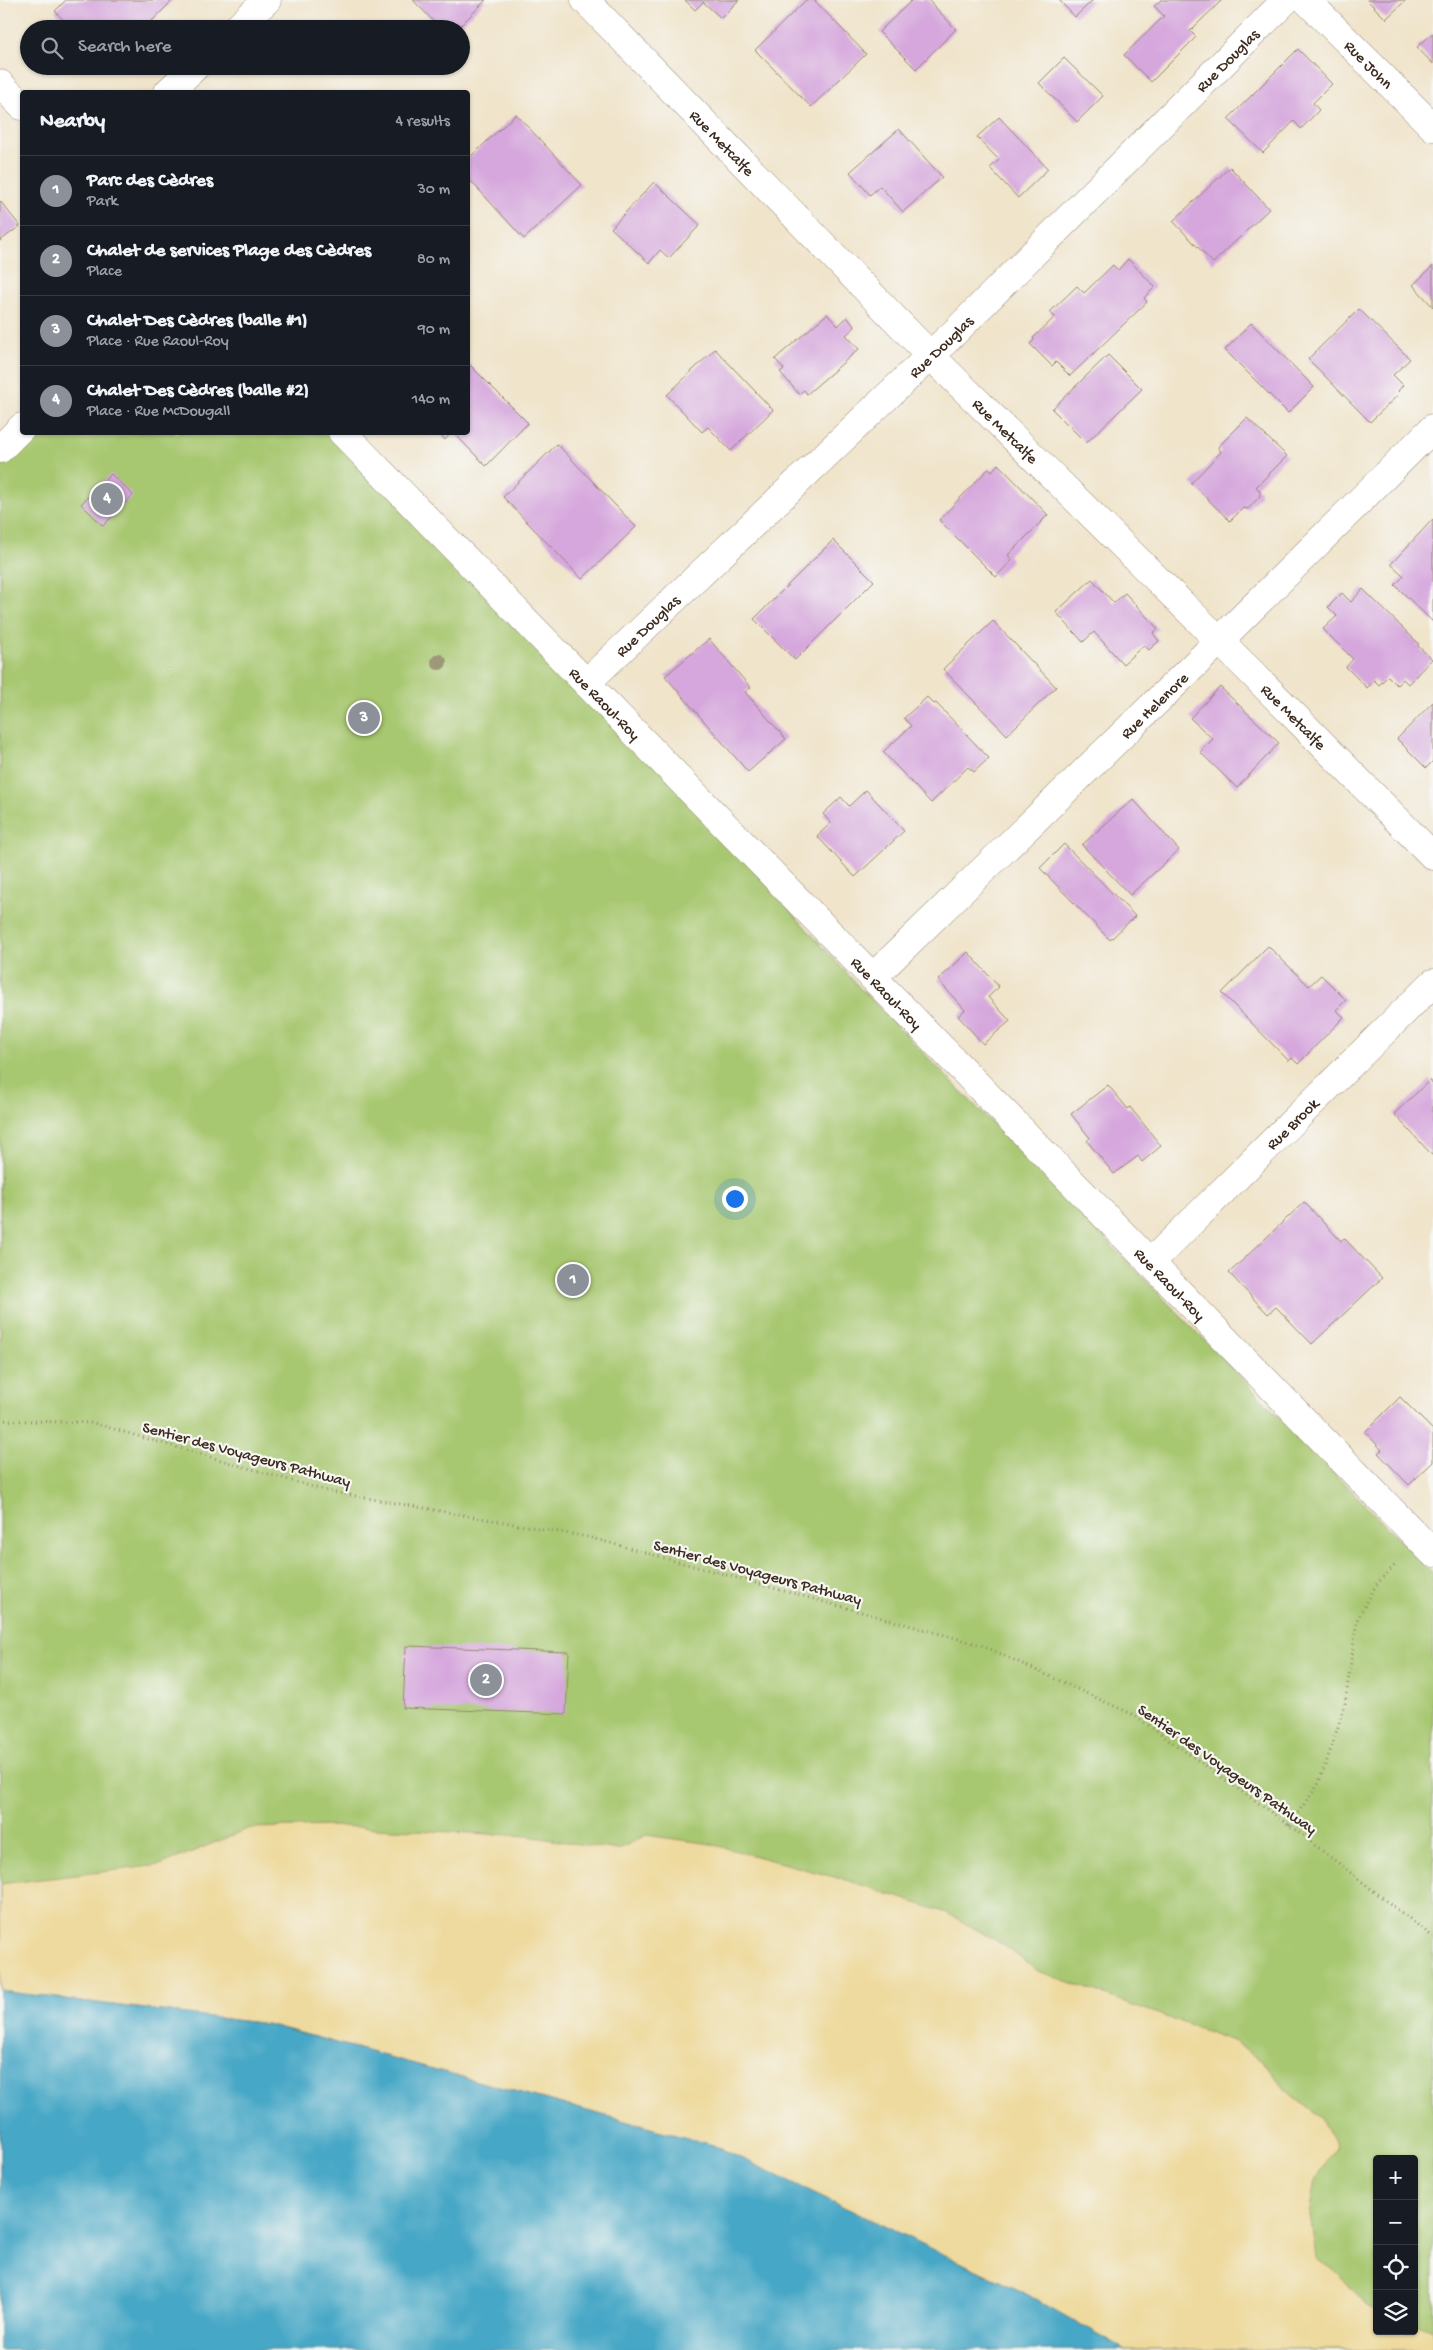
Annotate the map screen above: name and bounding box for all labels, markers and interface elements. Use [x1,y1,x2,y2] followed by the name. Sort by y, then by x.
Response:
[20,20,470,75] search box
[1194,26,1265,98] street label: Rue Douglas
[38,34,66,62] icon: search
[78,36,172,59] text: Search here
[1339,38,1396,95] street label: Rue John
[684,107,757,182] street label: Rue Metcalfe
[40,110,105,135] text: Nearby
[395,113,450,132] text: 4 results
[87,170,213,193] text: Parc des Cèdres
[53,181,59,200] text: 1
[417,181,450,200] text: 30 m
[87,193,118,212] text: Park
[87,240,371,263] text: Chalet de services Plage des Cèdres
[52,251,60,270] text: 2
[417,251,450,270] text: 80 m
[87,263,122,282] text: Place
[87,310,308,333] text: Chalet Des Cèdres (balle #1)
[907,312,980,384] street label: Rue Douglas
[52,321,60,340] text: 3
[418,321,450,340] text: 90 m
[87,333,229,352] text: Place · Rue Raoul-Roy
[87,380,309,403] text: Chalet Des Cèdres (balle #2)
[52,391,60,410] text: 4
[412,391,450,410] text: 140 m
[967,396,1041,470] street label: Rue Metcalfe
[87,403,230,422] text: Place · Rue McDougall
[91,480,123,518] pin: 4
[613,592,686,663] street label: Rue Douglas
[563,665,643,746] street label: Rue Raoul-Roy
[1118,669,1194,744] street label: Rue Helenore
[1255,682,1329,756] street label: Rue Metcalfe
[348,699,380,737] pin: 3
[845,954,925,1035] street label: Rue Raoul-Roy
[1264,1094,1325,1155] street label: Rue Brook
[722,1186,748,1212] your location
[1128,1245,1208,1326] street label: Rue Raoul-Roy
[557,1261,589,1299] pin: 1
[140,1419,352,1493] street label: Sentier des Voyageurs Pathway
[651,1537,863,1611] street label: Sentier des Voyageurs Pathway
[470,1661,502,1699] pin: 2
[1133,1702,1319,1840] street label: Sentier des Voyageurs Pathway
[1373,2155,1418,2335] map controls
[1373,2155,1418,2200] button: +
[1373,2200,1418,2245] button: −
[1373,2245,1418,2290] button: locate
[1373,2290,1418,2335] button: layers

